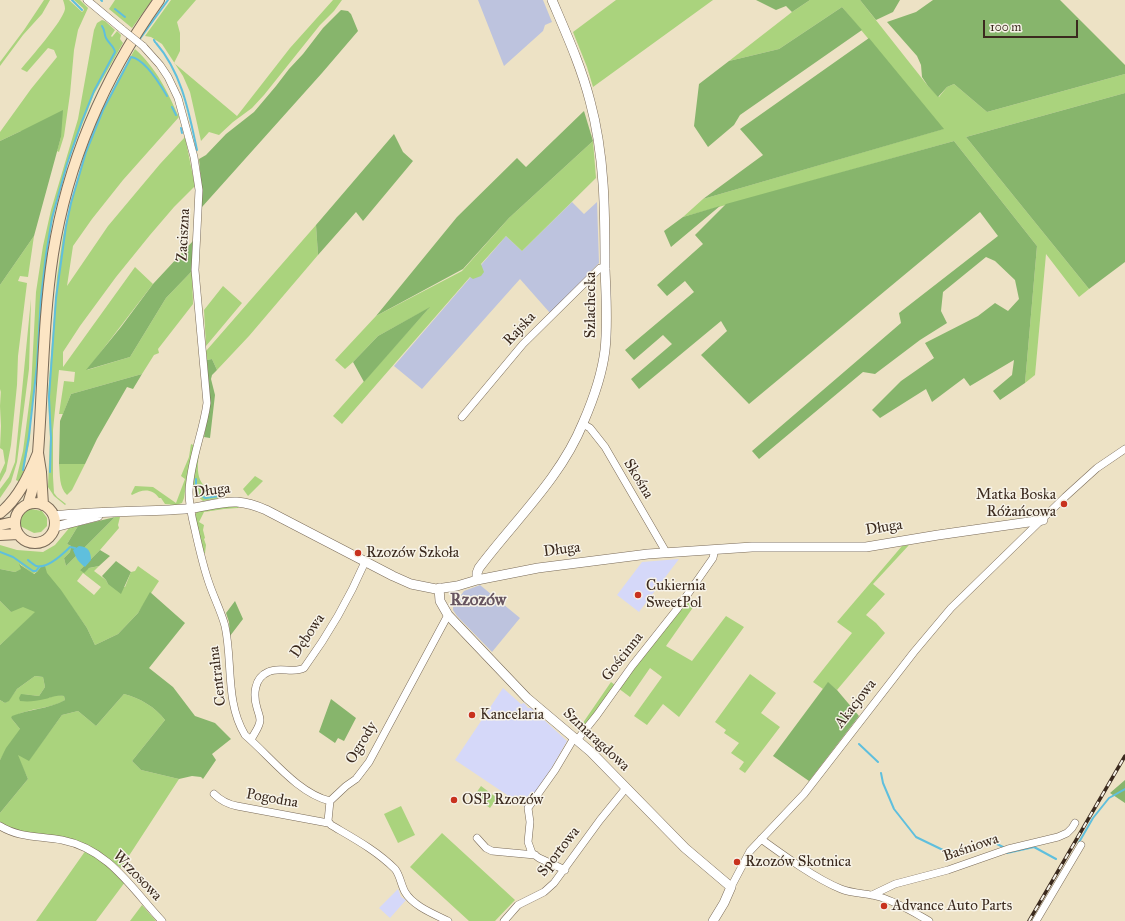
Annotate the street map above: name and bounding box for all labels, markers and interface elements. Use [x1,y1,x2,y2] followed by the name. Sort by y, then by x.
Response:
[985,12,1080,38] scale bar
[990,20,1021,34] text: 100 m
[174,208,194,262] street label: Zaciszna
[582,272,600,338] street label: Szlachecka
[500,309,540,349] street label: Rajska
[619,456,657,502] street label: Skośna
[192,480,232,502] street label: Długa
[976,486,1056,521] place label: Matka Boska Różańcowa
[1059,499,1069,509] marker: Matka Boska Różańcowa
[864,516,904,540] street label: Długa
[542,539,582,561] street label: Długa
[366,544,459,562] place label: Rzozów Szkoła
[353,548,363,558] marker: Rzozów Szkoła
[646,577,706,612] place label: Cukiernia SweetPol
[633,590,643,600] marker: Cukiernia SweetPol
[450,591,506,611] district label: Rzozów
[287,611,329,661] street label: Dębowa
[598,629,648,685] street label: Gościnna
[205,645,231,707] street label: Centralna
[831,676,881,732] street label: Akacjowa
[559,705,633,775] street label: Szmaragdowa
[480,706,544,724] place label: Kancelaria
[467,710,477,720] marker: Kancelaria
[342,719,382,767] street label: Ogrody
[245,786,299,812] street label: Pogodna
[462,791,543,809] place label: OSP Rzozów
[449,795,459,805] marker: OSP Rzozów
[534,823,584,881] street label: Sportowa
[941,830,1001,866] street label: Baśniowa
[109,847,165,905] street label: Wrzosowa
[745,853,851,871] place label: Rzozów Skotnica
[732,857,742,867] marker: Rzozów Skotnica
[892,897,1012,915] place label: Advance Auto Parts
[879,901,889,911] marker: Advance Auto Parts

